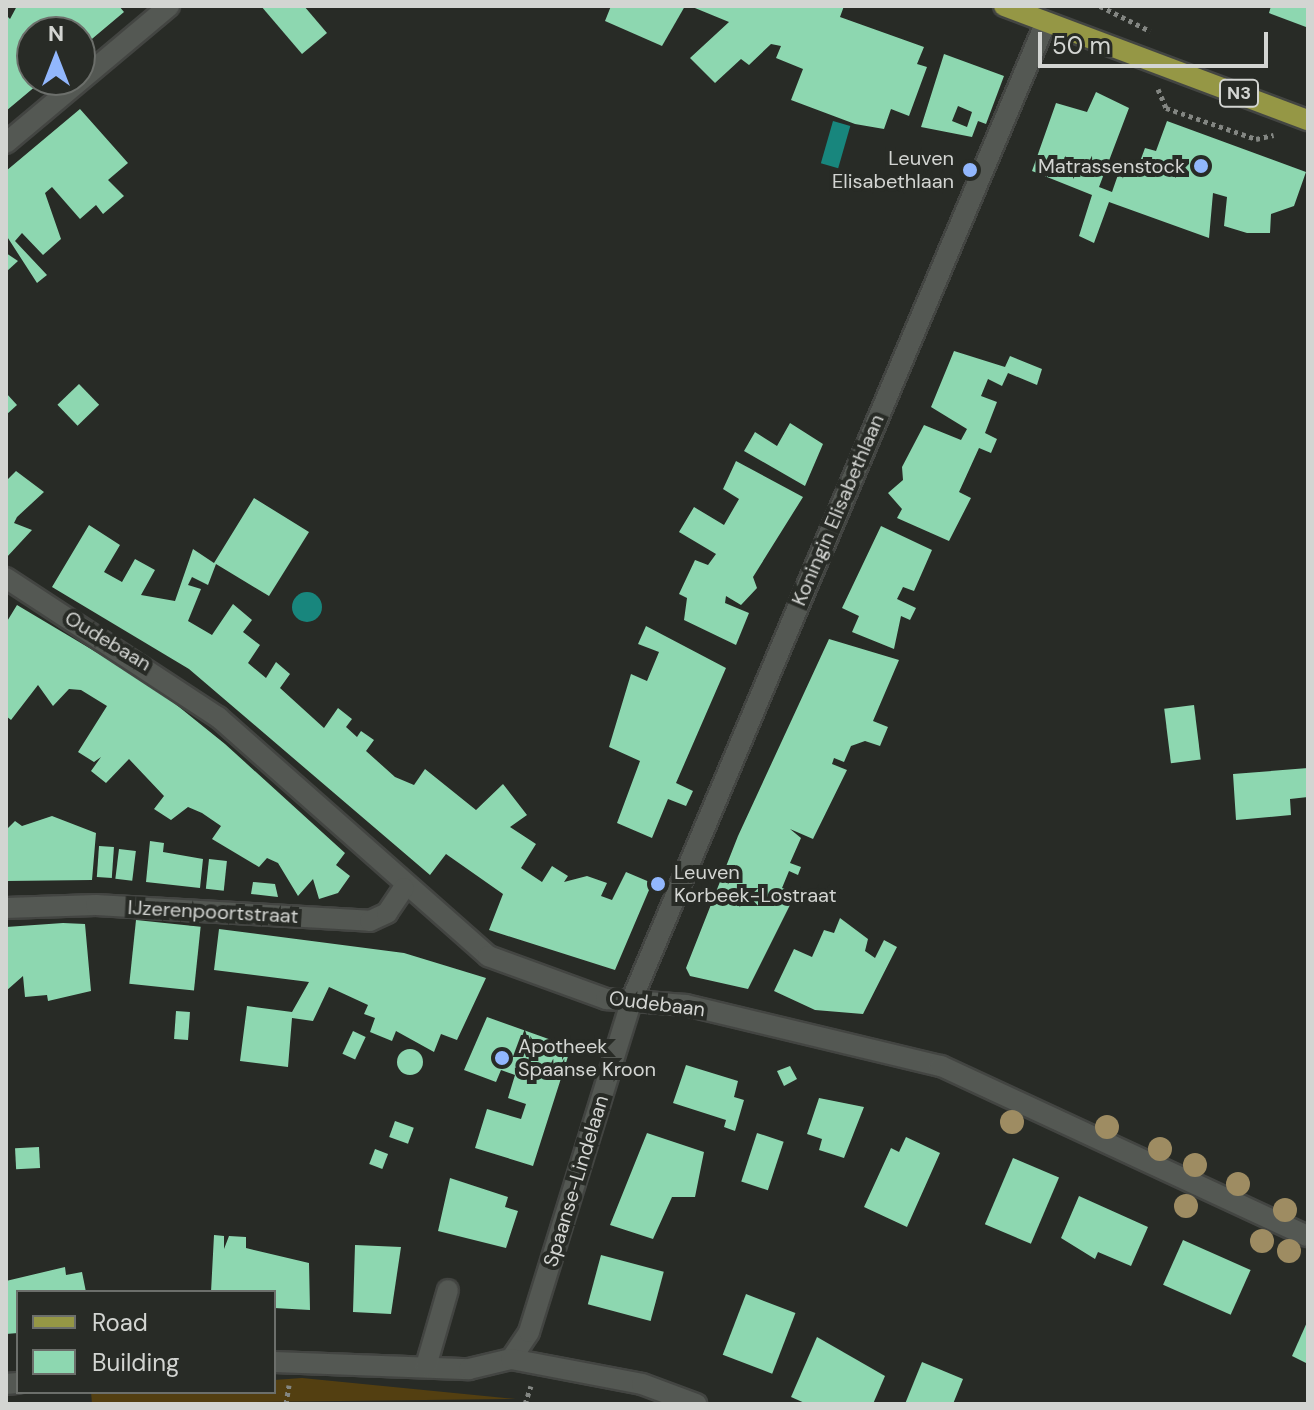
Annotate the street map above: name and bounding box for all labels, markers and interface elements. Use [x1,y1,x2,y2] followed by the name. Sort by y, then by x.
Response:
[16,16,96,96] north arrow
[1042,16,1272,66] scale bar
[48,19,64,48] text: N
[1052,30,1111,61] text: 50 m
[1219,79,1259,107] road number: N3
[832,146,954,193] place label: Leuven Elisabethlaan
[1038,154,1185,178] place label: Matrassenstock
[1192,157,1210,175] marker: Matrassenstock
[961,161,979,179] marker: Leuven Elisabethlaan
[787,411,889,609] street label: Koningin Elisabethlaan
[60,606,156,676] street label: Oudebaan
[674,860,837,907] place label: Leuven Korbeek-Lostraat
[649,875,667,893] marker: Leuven Korbeek-Lostraat
[127,896,299,928] street label: IJzerenpoortstraat
[608,986,706,1022] street label: Oudebaan
[518,1034,656,1081] place label: Apotheek Spaanse Kroon
[493,1049,511,1067] marker: Apotheek Spaanse Kroon
[539,1092,613,1270] street label: Spaanse-Lindelaan
[16,1290,276,1394] legend
[92,1307,148,1338] text: Road
[92,1347,179,1378] text: Building

